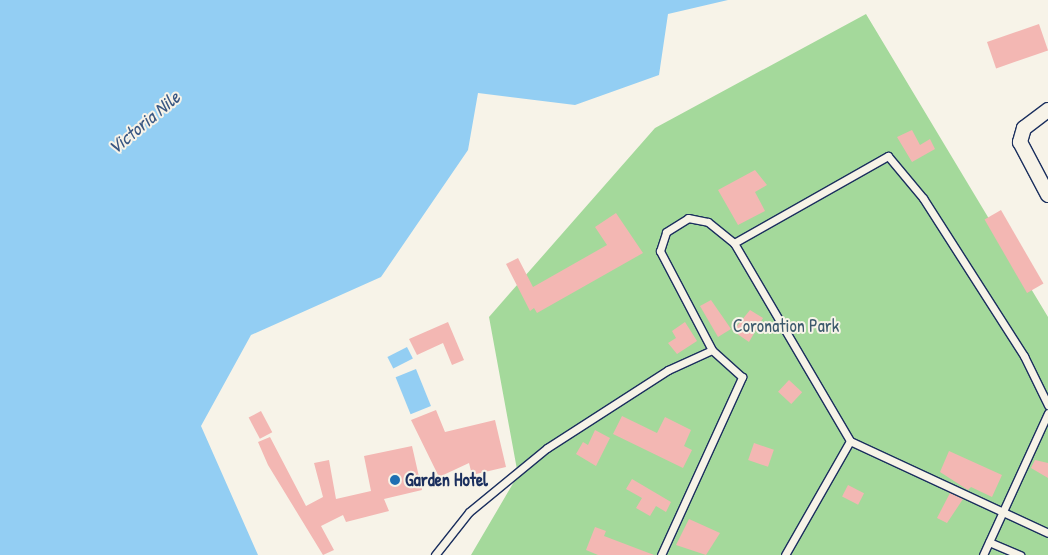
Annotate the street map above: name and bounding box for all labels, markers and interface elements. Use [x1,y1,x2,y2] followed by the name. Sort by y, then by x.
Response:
[103,86,185,160] water label: Victoria Nile
[733,315,839,337] park label: Coronation Park
[405,469,488,491] place label: Garden Hotel
[389,474,401,486] marker: Garden Hotel

